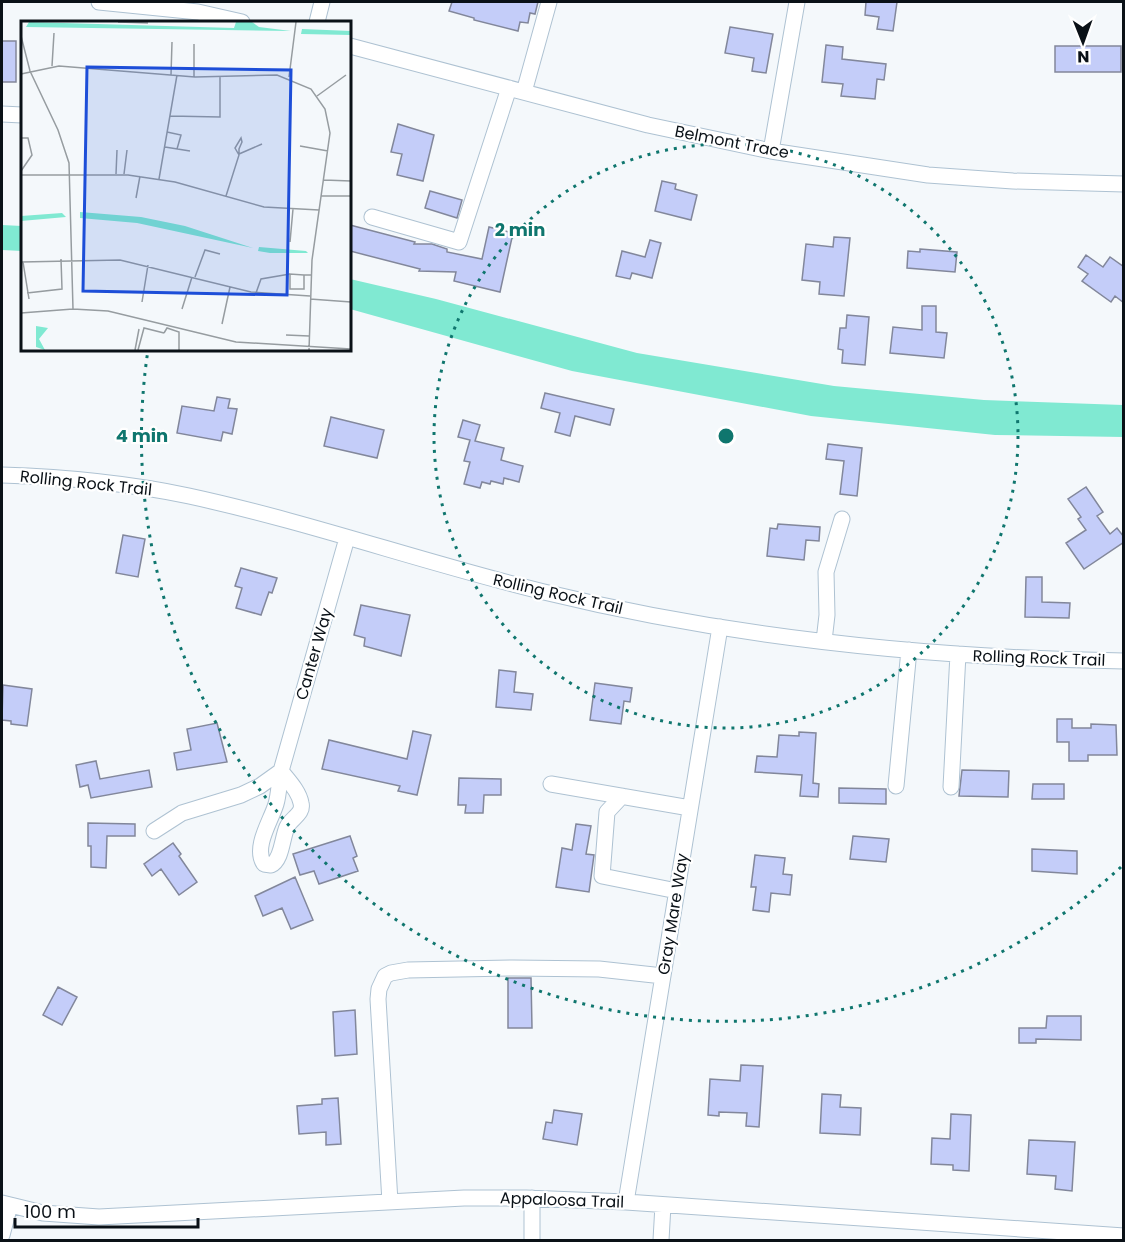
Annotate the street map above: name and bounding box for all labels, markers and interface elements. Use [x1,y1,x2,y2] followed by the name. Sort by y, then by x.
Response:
[1053,12,1113,72] north arrow
[21,21,351,351] inset map
[1077,45,1089,68] text: N
[673,120,791,164] street label: Belmont Trace
[495,217,545,242] text: 2 min
[116,423,168,448] text: 4 min
[716,426,736,446] centre of rings
[19,465,153,501] street label: Rolling Rock Trail
[491,568,625,620] street label: Rolling Rock Trail
[290,605,338,703] street label: Canter Way
[972,644,1106,672] street label: Rolling Rock Trail
[652,852,694,976] street label: Gray Mare Way
[499,1186,625,1214] street label: Appaloosa Trail
[15,1191,198,1229] scale bar
[24,1199,76,1224] text: 100 m

